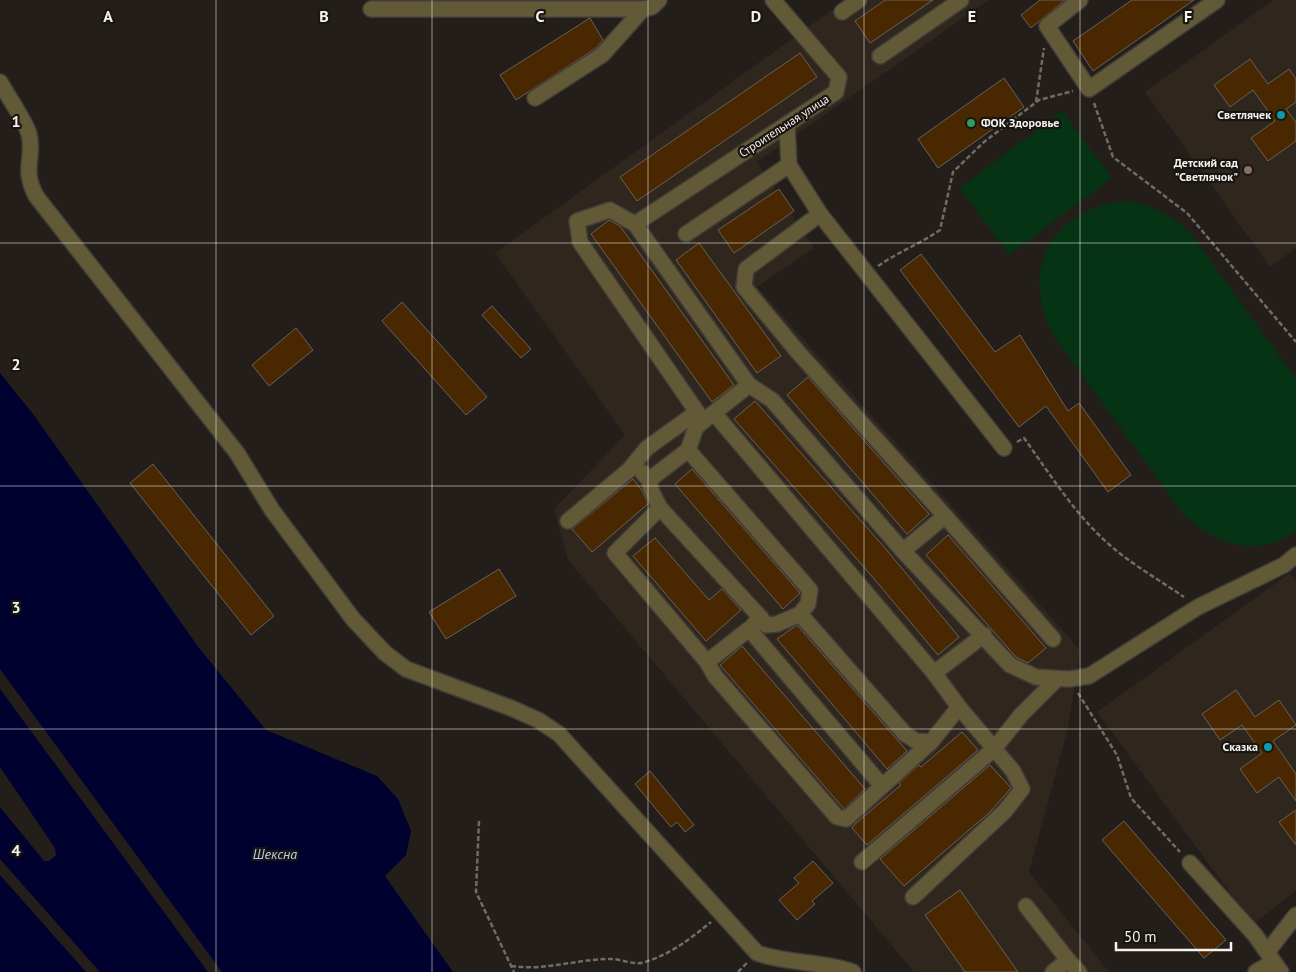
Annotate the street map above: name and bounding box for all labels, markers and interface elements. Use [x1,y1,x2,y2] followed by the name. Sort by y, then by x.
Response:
[103,6,113,26] text: A
[319,6,329,26] text: B
[536,6,545,26] text: C
[751,6,761,26] text: D
[968,6,976,26] text: E
[1184,6,1192,26] text: F
[736,91,832,160] street label: Строительная улица
[1217,107,1271,122] place label: Светлячек
[1275,109,1287,121] marker: Светлячек
[11,111,21,131] text: 1
[981,115,1059,130] place label: ФОК Здоровье
[965,117,977,129] marker: ФОК Здоровье
[1174,155,1238,184] place label: Детский сад "Светлячок"
[1242,164,1254,176] marker: Детский сад "Светлячок"
[11,354,21,374] text: 2
[11,597,21,617] text: 3
[1222,739,1258,754] place label: Сказка
[1262,741,1274,753] marker: Сказка
[11,840,21,860] text: 4
[253,845,297,863] water label: Шексна
[1116,920,1231,952] scale bar
[1124,927,1157,946] text: 50 m

